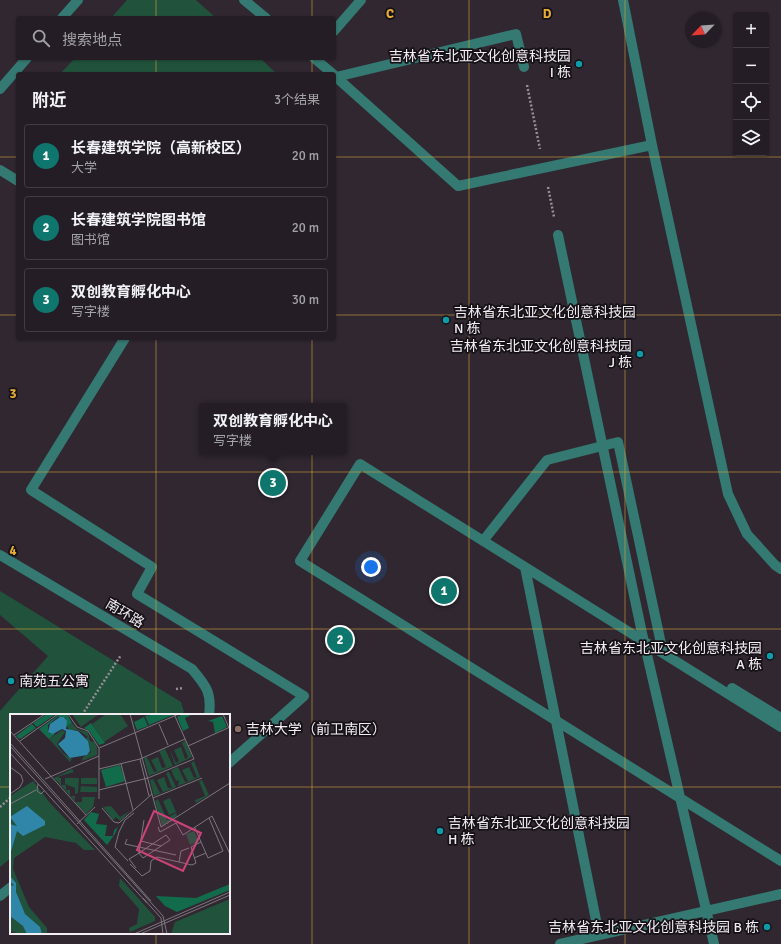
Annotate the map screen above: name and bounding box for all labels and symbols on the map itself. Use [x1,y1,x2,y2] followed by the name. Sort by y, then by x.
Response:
[386,6,394,22] text: C
[543,6,552,22] text: D
[685,12,721,48] north arrow
[389,48,571,81] place label: 吉林省东北亚文化创意科技园 I 栋
[574,59,584,69] marker: 吉林省东北亚文化创意科技园 I 栋
[454,304,636,337] place label: 吉林省东北亚文化创意科技园 N 栋
[441,315,451,325] marker: 吉林省东北亚文化创意科技园 N 栋
[450,338,632,371] place label: 吉林省东北亚文化创意科技园 J 栋
[635,349,645,359] marker: 吉林省东北亚文化创意科技园 J 栋
[9,386,17,402] text: 3
[260,468,286,498] pin: 3
[9,543,17,559] text: 4
[361,557,381,577] your location
[431,576,457,606] pin: 1
[102,595,147,632] street label: 南环路
[327,625,353,655] pin: 2
[580,640,762,673] place label: 吉林省东北亚文化创意科技园 A 栋
[765,651,775,661] marker: 吉林省东北亚文化创意科技园 A 栋
[19,673,89,690] place label: 南苑五公寓
[6,676,16,686] marker: 南苑五公寓
[10,714,230,934] inset map
[246,721,386,738] place label: 吉林大学（前卫南区）
[233,724,243,734] marker: 吉林大学（前卫南区）
[448,815,630,848] place label: 吉林省东北亚文化创意科技园 H 栋
[435,826,445,836] marker: 吉林省东北亚文化创意科技园 H 栋
[548,919,759,936] place label: 吉林省东北亚文化创意科技园 B 栋
[762,922,772,932] marker: 吉林省东北亚文化创意科技园 B 栋

